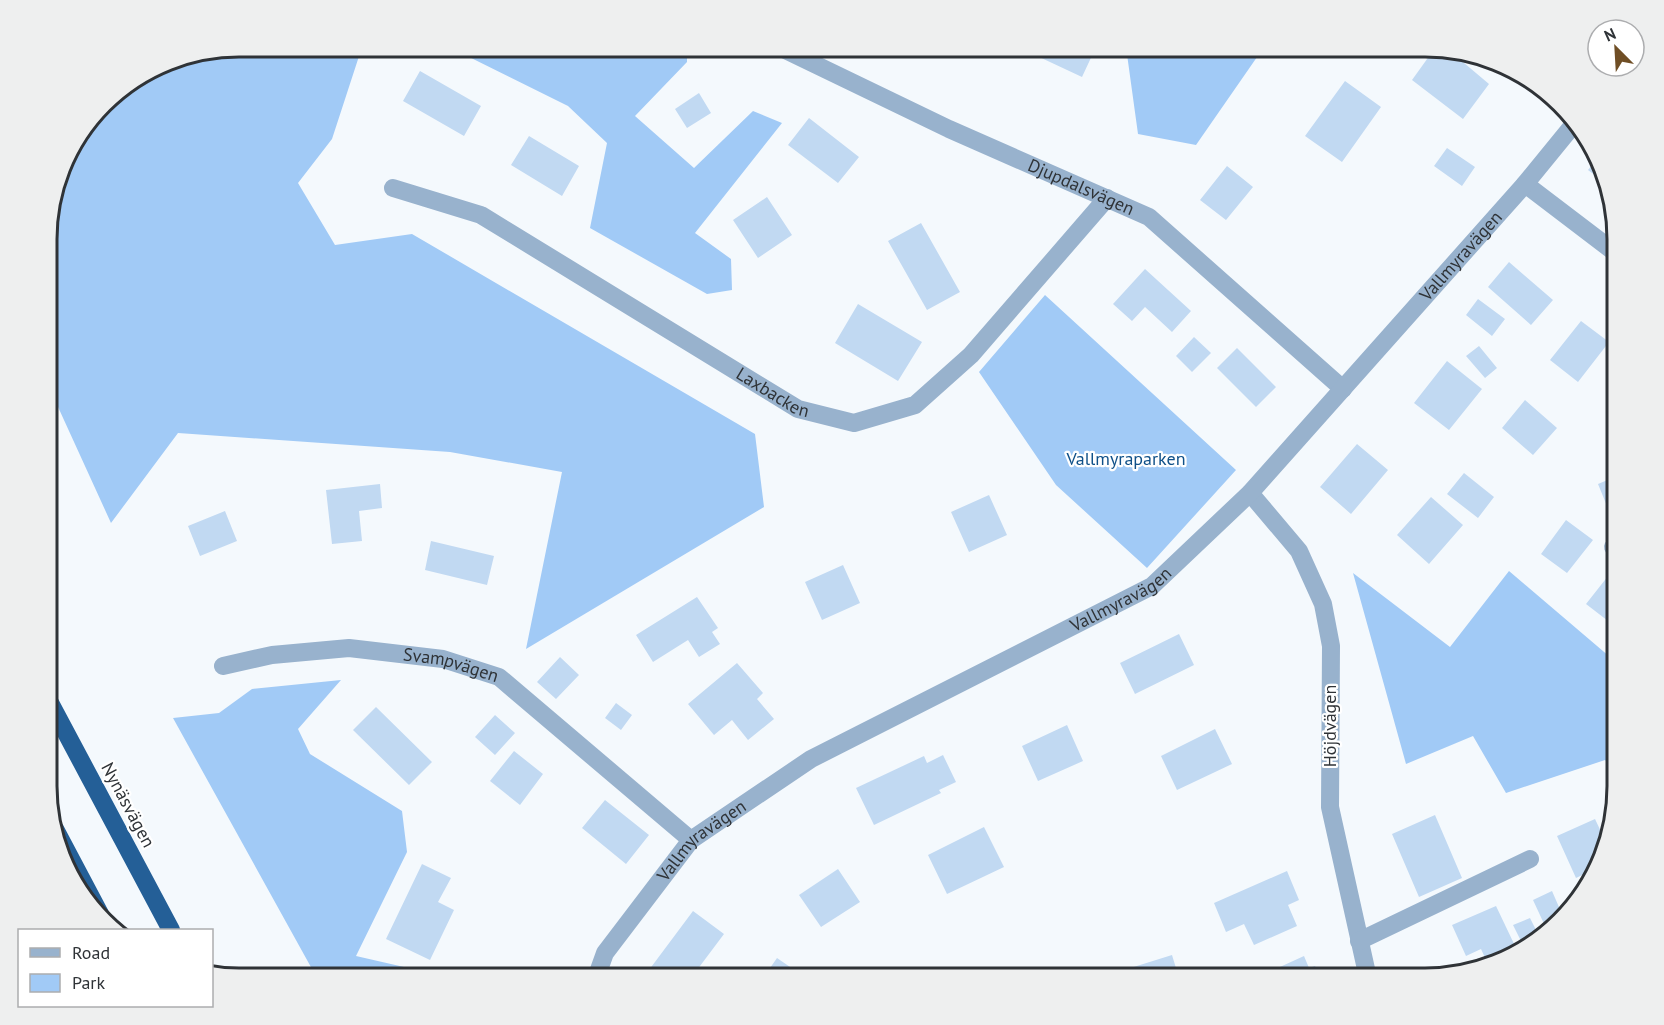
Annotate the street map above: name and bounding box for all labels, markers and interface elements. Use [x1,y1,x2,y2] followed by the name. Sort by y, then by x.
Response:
[1586,18,1646,78] north arrow
[1601,23,1619,46] text: N
[1025,153,1138,220] street label: Djupdalsvägen
[1414,206,1507,306] street label: Vallmyravägen
[732,362,812,422] street label: Laxbacken
[1066,447,1186,470] park label: Vallmyraparken
[1065,562,1176,637] street label: Vallmyravägen
[402,642,502,687] street label: Svampvägen
[1318,685,1341,767] street label: Höjdvägen
[96,758,160,851] street label: Nynäsvägen
[651,794,750,887] street label: Vallmyravägen
[18,929,213,1007] legend
[72,941,110,964] text: Road
[72,971,105,994] text: Park

